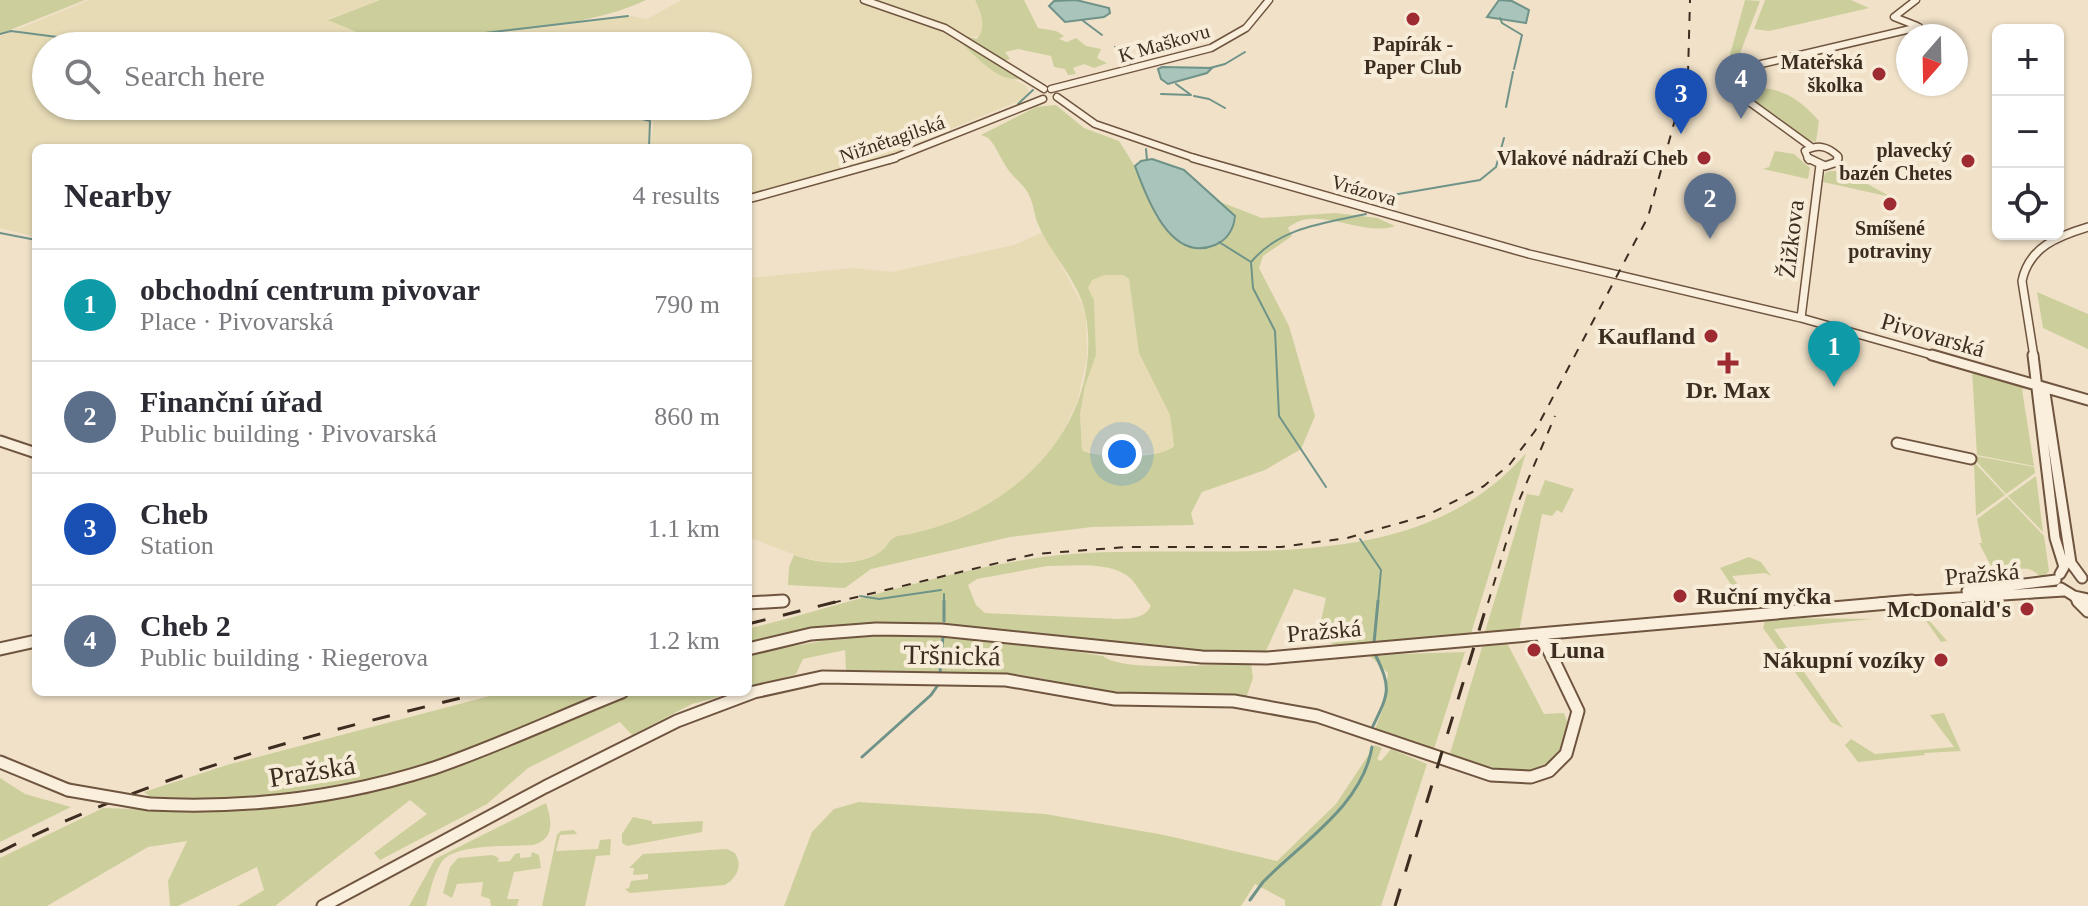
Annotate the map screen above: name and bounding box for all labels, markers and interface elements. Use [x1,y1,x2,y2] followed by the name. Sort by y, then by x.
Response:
[1404,10,1422,28] marker: Papírák - Paper Club
[1116,19,1212,67] street label: K Maškovu
[1896,24,1968,96] north arrow
[1992,24,2064,240] map controls
[1992,24,2064,96] button: +
[32,32,752,120] search box
[1364,33,1462,79] place label: Papírák - Paper Club
[1781,51,1863,96] place label: Mateřská školka
[1715,53,1767,119] pin: 4
[60,54,104,98] icon: search
[124,59,265,92] text: Search here
[1870,65,1888,83] marker: Mateřská školka
[1655,68,1707,134] pin: 3
[1992,96,2064,168] button: −
[836,111,948,168] street label: Nižnětagilská
[1839,139,1952,184] place label: plavecký bazén Chetes
[1497,147,1688,169] place label: Vlakové nádraží Cheb
[1695,149,1713,167] marker: Vlakové nádraží Cheb
[1959,152,1977,170] marker: plavecký bazén Chetes
[1992,168,2064,240] button: locate
[1329,170,1399,210] street label: Vrázova
[1684,173,1736,239] pin: 2
[64,177,172,214] text: Nearby
[633,181,720,210] text: 4 results
[1881,195,1899,213] marker: Smíšené potraviny
[1773,198,1809,280] street label: Žižkova
[1848,217,1932,263] place label: Smíšené potraviny
[140,273,480,306] text: obchodní centrum pivovar
[84,290,97,319] text: 1
[654,290,720,319] text: 790 m
[140,307,334,336] text: Place · Pivovarská
[1878,308,1988,362] street label: Pivovarská
[1808,321,1860,387] pin: 1
[1598,323,1696,349] place label: Kaufland
[1702,327,1720,345] marker: Kaufland
[1719,354,1737,372] marker: Dr. Max
[1686,377,1770,403] place label: Dr. Max
[140,385,323,418] text: Finanční úřad
[84,402,97,431] text: 2
[654,402,720,431] text: 860 m
[140,419,437,448] text: Public building · Pivovarská
[1102,434,1142,474] your location
[140,497,208,530] text: Cheb
[84,514,97,543] text: 3
[648,514,720,543] text: 1.1 km
[140,531,214,560] text: Station
[1944,558,2021,590] street label: Pražská
[1696,583,1831,609] place label: Ruční myčka
[1671,587,1689,605] marker: Ruční myčka
[1887,596,2011,622] place label: McDonald's
[2018,600,2036,618] marker: McDonald's
[140,609,231,642] text: Cheb 2
[1286,615,1363,647] street label: Pražská
[84,626,97,655] text: 4
[648,626,720,655] text: 1.2 km
[1550,637,1605,663] place label: Luna
[903,639,1001,671] street label: Tršnická
[1525,641,1543,659] marker: Luna
[140,643,428,672] text: Public building · Riegerova
[1763,647,1925,673] place label: Nákupní vozíky
[1932,651,1950,669] marker: Nákupní vozíky
[267,749,358,793] street label: Pražská

